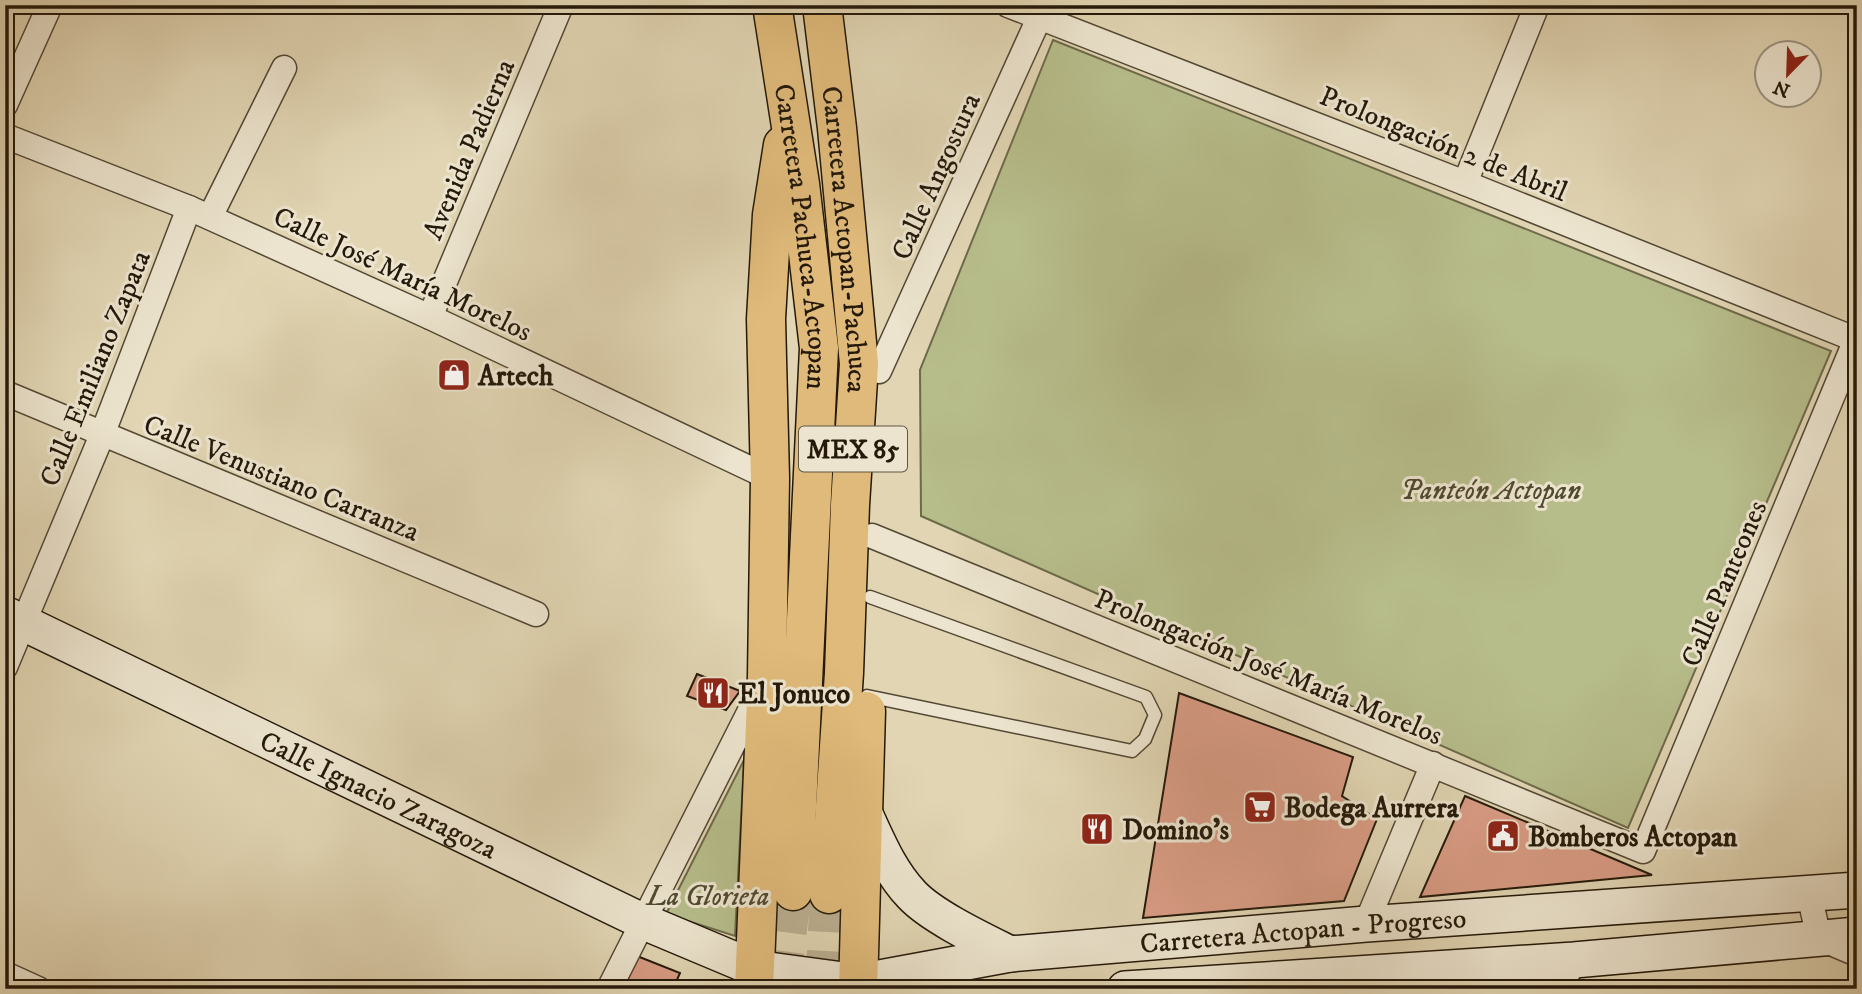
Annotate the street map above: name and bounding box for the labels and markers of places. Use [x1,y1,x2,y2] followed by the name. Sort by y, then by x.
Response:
[435,356,473,394] shop icon: Artech
[477,359,554,394] place label: Artech
[694,674,732,712] restaurant icon: El Jonuco
[738,677,851,712] place label: El Jonuco
[1241,788,1279,826] supermarket icon: Bodega Aurrera
[1284,791,1460,826] place label: Bodega Aurrera
[1078,810,1116,848] restaurant icon: Domino's
[1122,813,1230,848] place label: Domino's
[1484,817,1522,855] public building icon: Bomberos Actopan
[1528,820,1738,855] place label: Bomberos Actopan

